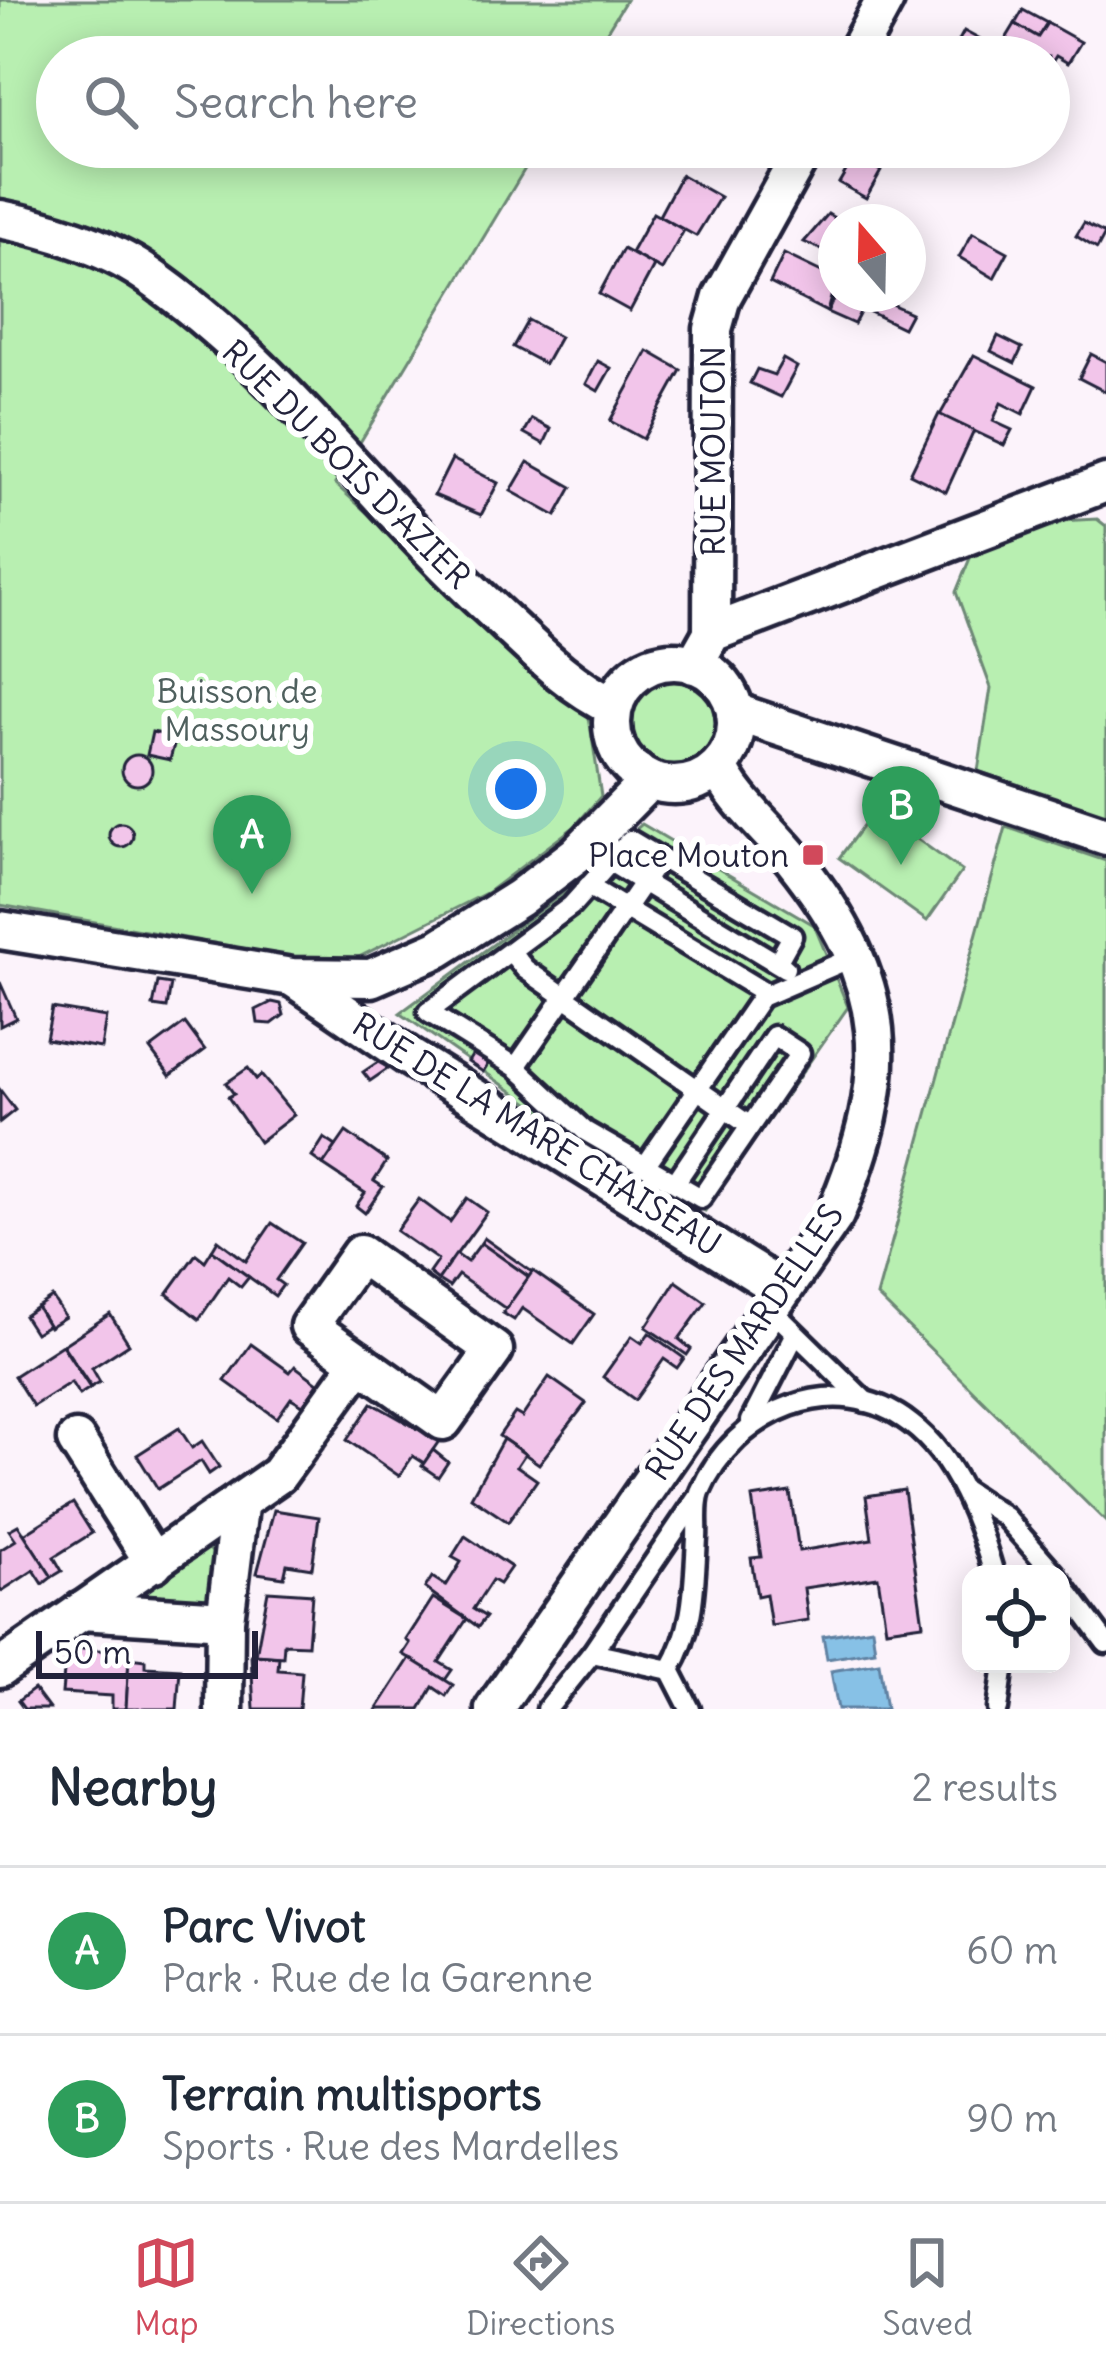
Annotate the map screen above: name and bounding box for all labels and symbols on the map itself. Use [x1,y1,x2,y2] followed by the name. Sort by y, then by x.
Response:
[818,204,926,312] north arrow
[214,331,480,597] street label: RUE DU BOIS D'AZIER
[692,346,734,556] street label: RUE MOUTON
[157,670,317,750] park label: Buisson de Massoury
[486,759,546,819] your location
[862,766,940,865] pin: B
[213,795,291,894] pin: A
[588,834,789,876] place label: Place Mouton
[800,842,826,868] marker: Place Mouton
[345,1003,729,1265] street label: RUE DE LA MARE CHAISEAU
[636,1196,852,1488] street label: RUE DES MARDELLES
[36,1625,258,1678] scale bar

